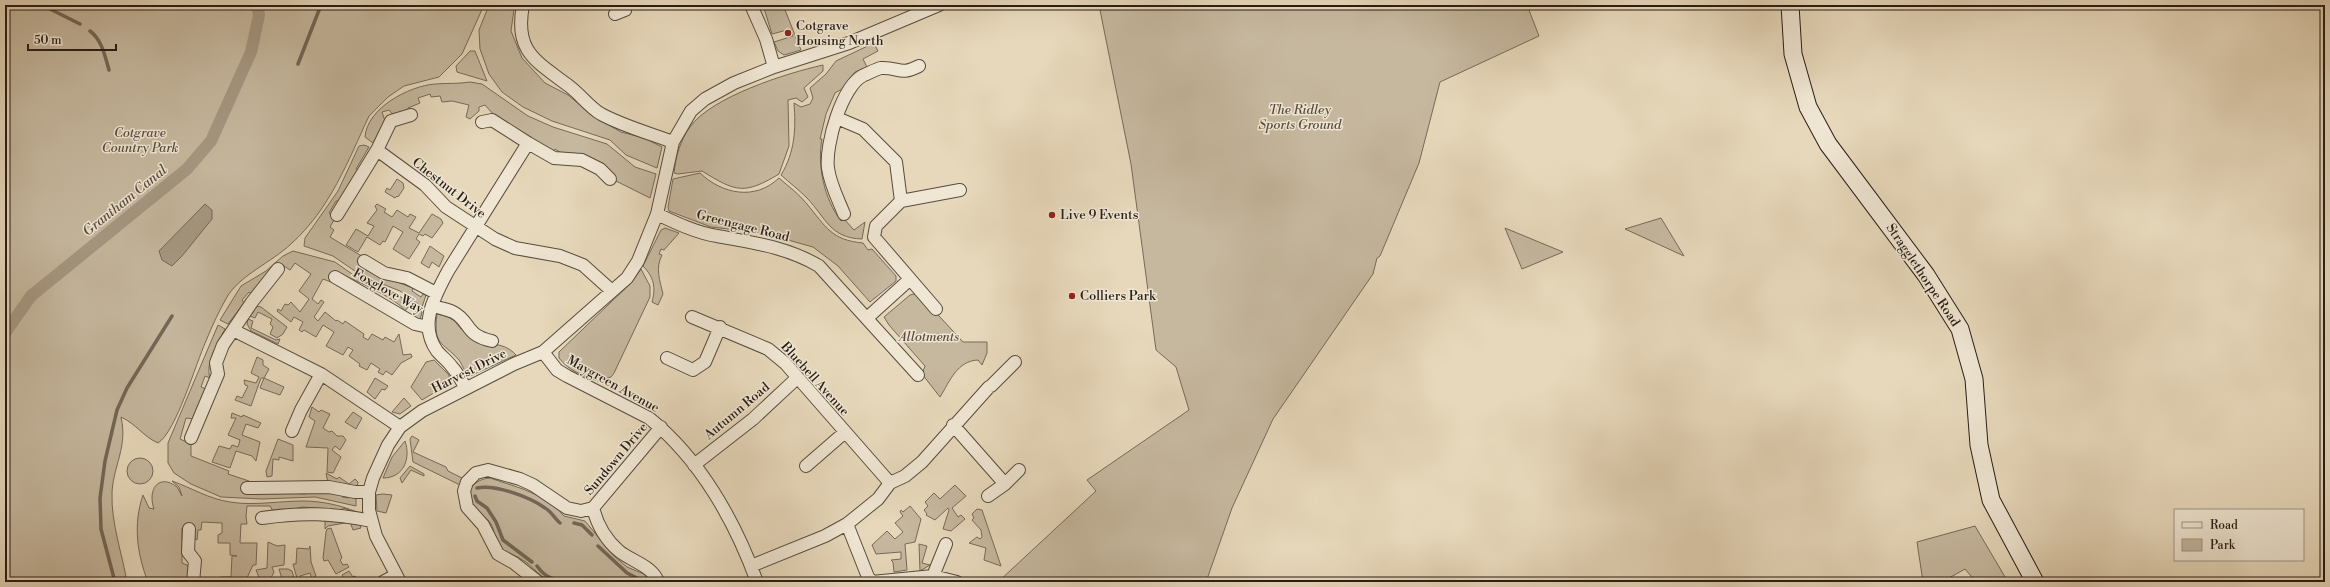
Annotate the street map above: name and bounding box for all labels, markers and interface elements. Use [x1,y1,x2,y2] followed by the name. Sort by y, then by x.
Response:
[796,18,884,49] place label: Cotgrave Housing North
[28,26,116,52] scale bar
[783,28,793,38] marker: Cotgrave Housing North
[34,33,62,48] text: 50 m
[1259,102,1342,133] park label: The Ridley Sports Ground
[102,125,178,156] park label: Cotgrave Country Park
[409,154,489,222] street label: Chestnut Drive
[79,161,171,241] water label: Grantham Canal
[695,207,792,245] street label: Greengage Road
[1060,207,1139,223] place label: Live 9 Events
[1047,210,1057,220] marker: Live 9 Events
[1883,220,1964,330] street label: Stragglethorpe Road
[350,265,427,317] street label: Foxglove Way
[1080,288,1157,304] place label: Colliers Park
[1067,291,1077,301] marker: Colliers Park
[897,329,959,345] park label: Allotments
[777,338,853,420] street label: Bluebell Avenue
[429,345,510,397] street label: Harvest Drive
[564,352,662,416] street label: Maygreen Avenue
[700,379,773,444] street label: Autumn Road
[581,419,651,498] street label: Sundown Drive
[2174,509,2304,561] legend
[2210,518,2238,533] text: Road
[2210,538,2236,553] text: Park

